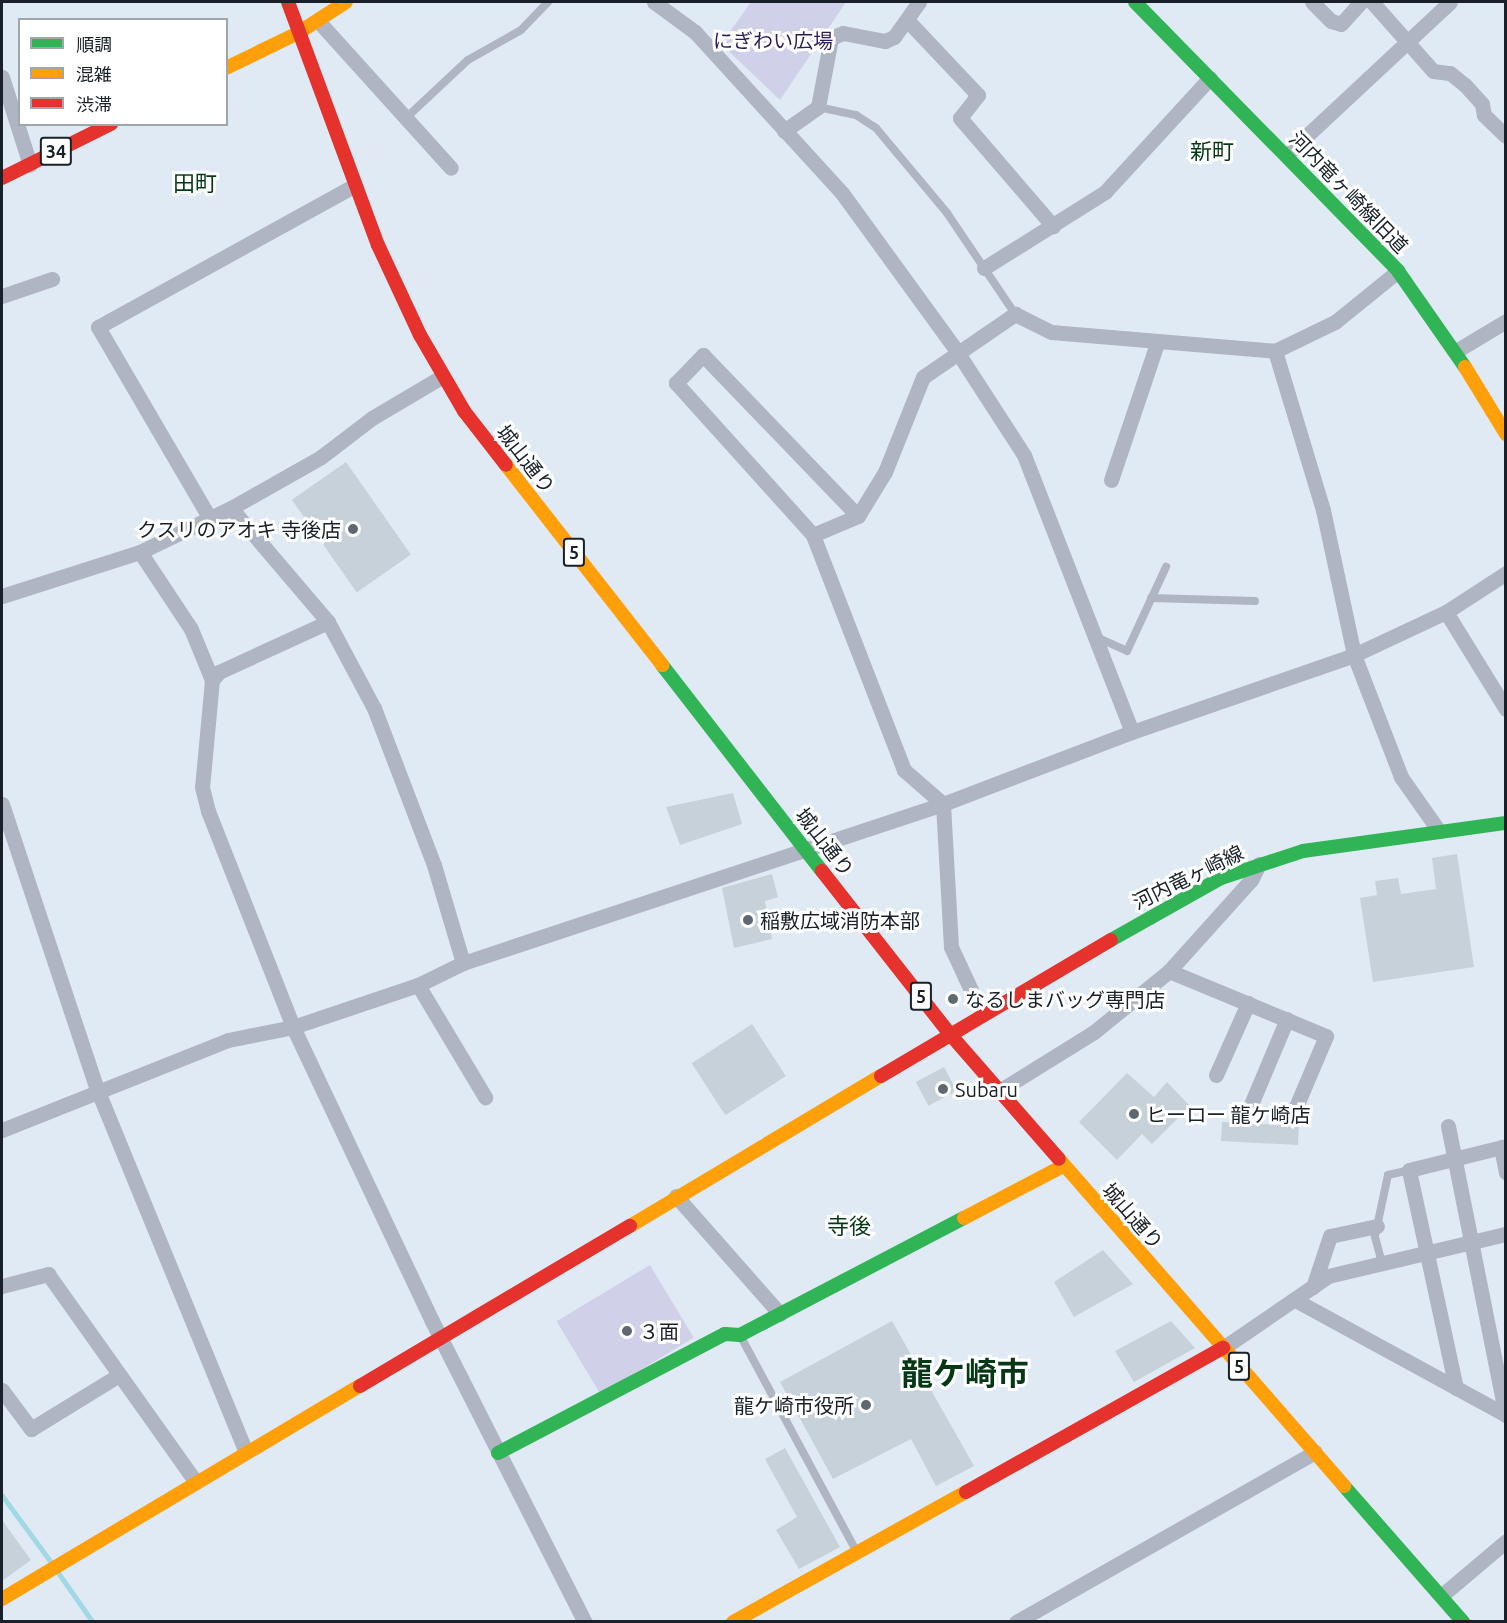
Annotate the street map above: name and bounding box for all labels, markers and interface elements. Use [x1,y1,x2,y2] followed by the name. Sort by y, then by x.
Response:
[18,18,228,126] legend
[713,28,833,52] park label: にぎわい広場
[76,34,112,54] text: 順調
[76,64,112,84] text: 混雑
[76,94,112,114] text: 渋滞
[1285,126,1413,258] street label: 河内竜ヶ崎線旧道
[40,136,72,166] road number: 34
[1190,138,1234,164] district label: 新町
[173,170,217,196] district label: 田町
[492,420,560,498] street label: 城山通り
[136,517,341,541] place label: クスリのアオキ 寺後店
[346,522,360,536] marker: クスリのアオキ 寺後店
[562,537,586,567] road number: 5
[791,803,859,881] street label: 城山通り
[1129,840,1247,914] street label: 河内竜ヶ崎線
[760,908,920,932] place label: 稲敷広域消防本部
[741,913,755,927] marker: 稲敷広域消防本部
[909,981,933,1011] road number: 5
[965,987,1165,1011] place label: なるしまバッグ専門店
[946,992,960,1006] marker: なるしまバッグ専門店
[955,1077,1018,1101] place label: Subaru
[936,1082,950,1096] marker: Subaru
[1146,1102,1311,1126] place label: ヒーロー 龍ケ崎店
[1127,1107,1141,1121] marker: ヒーロー 龍ケ崎店
[1098,1178,1168,1254] street label: 城山通り
[827,1213,871,1239] district label: 寺後
[639,1319,679,1343] place label: ３面
[620,1324,634,1338] marker: ３面
[1227,1351,1251,1381] road number: 5
[901,1354,1029,1392] district label: 龍ケ崎市
[734,1393,854,1417] place label: 龍ケ崎市役所
[859,1398,873,1412] marker: 龍ケ崎市役所

